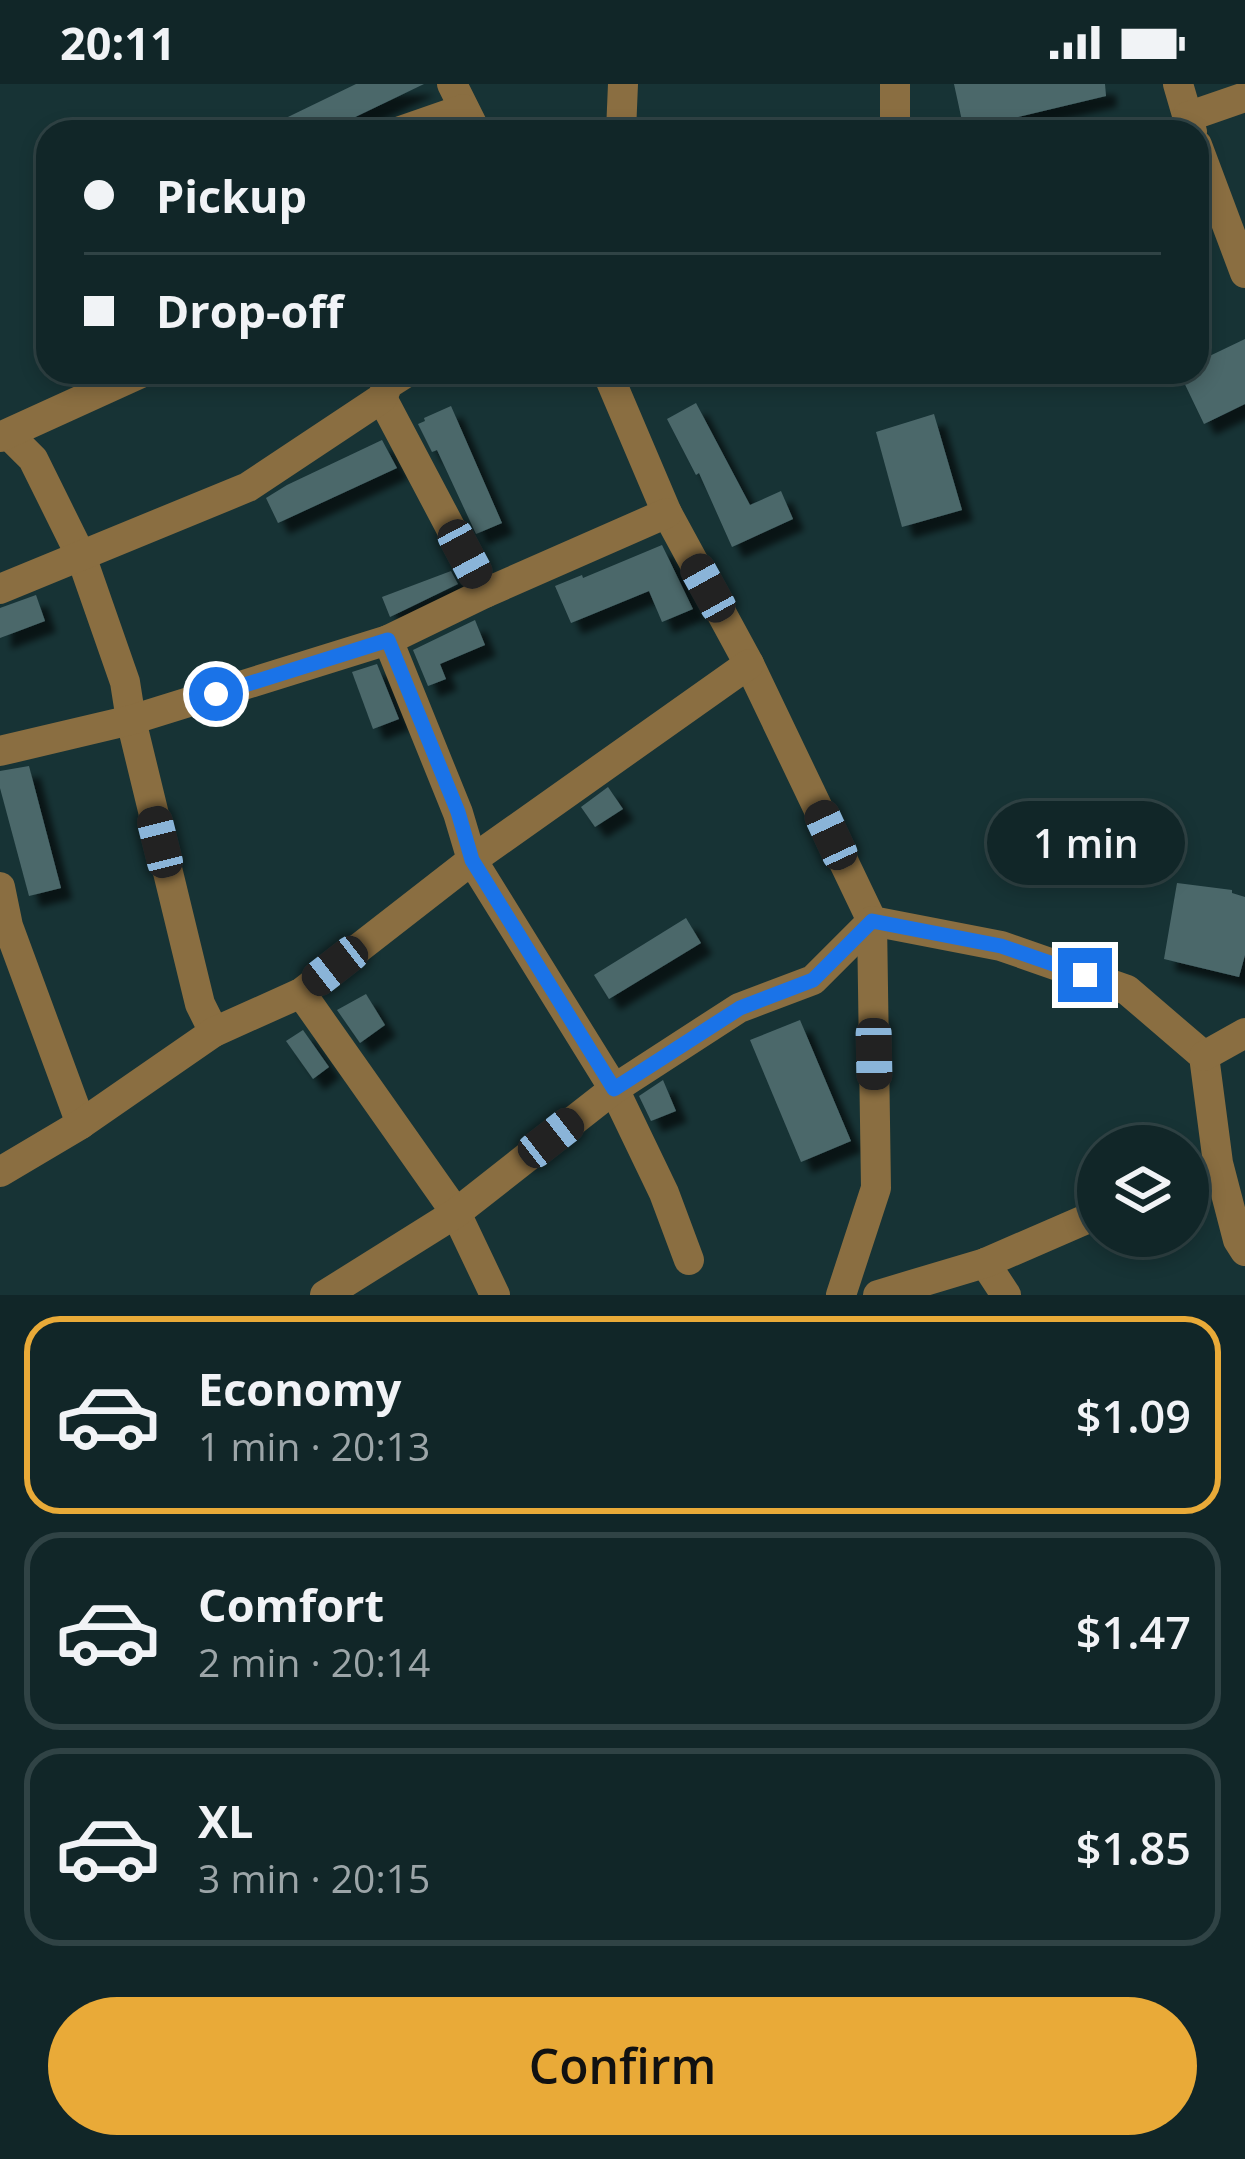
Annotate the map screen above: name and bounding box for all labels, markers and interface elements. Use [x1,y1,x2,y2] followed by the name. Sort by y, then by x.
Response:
[60,12,176,73] text: 20:11
[156,165,307,226] text: Pickup
[156,280,343,341] text: Drop-off
[432,514,498,594] car
[675,548,741,628] car
[189,667,243,721] route start
[799,795,863,875] car
[986,801,1184,885] callout: 1 min
[134,803,186,881] car
[1033,816,1139,869] text: 1 min
[296,930,374,1002] car
[1058,948,1112,1002] route end
[855,1018,893,1090] car
[512,1102,590,1174] car
[1077,1125,1209,1257] map controls
[1077,1125,1209,1257] button: layers
[198,1358,401,1419] text: Economy
[54,1361,162,1469] icon: car
[1076,1385,1191,1446] text: $1.09
[198,1419,430,1472] text: 1 min · 20:13
[198,1574,384,1635] text: Comfort
[54,1577,162,1685] icon: car
[1076,1601,1191,1662] text: $1.47
[198,1635,430,1688] text: 2 min · 20:14
[198,1790,253,1851] text: XL
[54,1793,162,1901] icon: car
[1076,1817,1191,1878] text: $1.85
[198,1851,430,1904] text: 3 min · 20:15
[48,1997,1197,2135] button: Confirm

